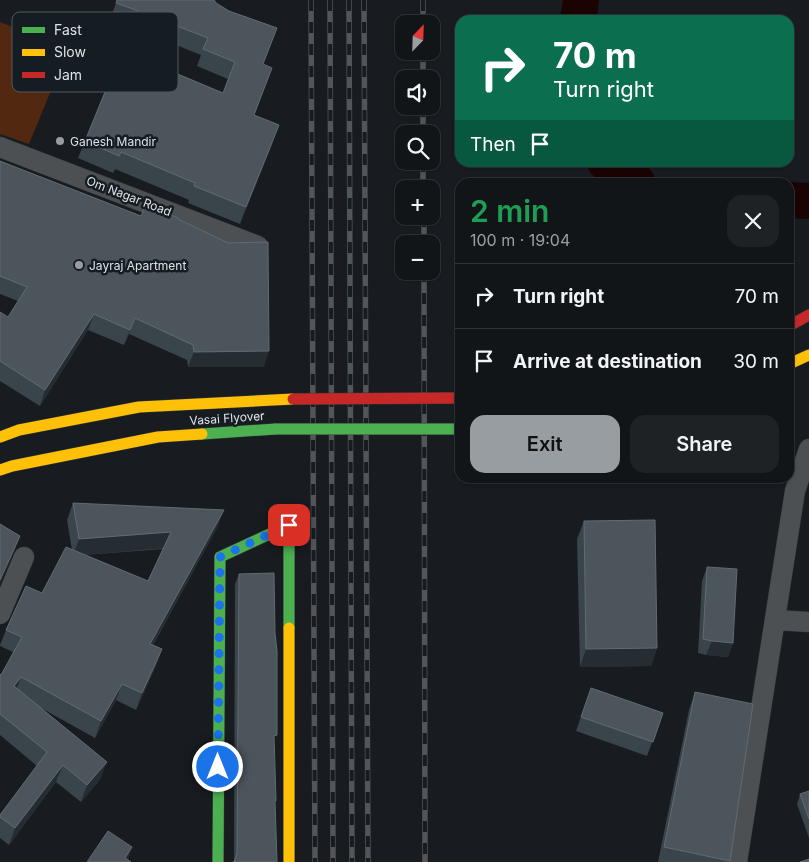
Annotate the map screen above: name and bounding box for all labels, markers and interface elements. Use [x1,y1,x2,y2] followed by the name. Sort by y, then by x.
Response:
[12,12,178,92] legend
[395,15,440,60] north arrow
[395,15,440,280] map controls
[54,21,82,38] text: Fast
[553,34,637,76] text: 70 m
[470,35,535,100] icon: right
[54,43,86,60] text: Slow
[54,66,82,83] text: Jam
[395,70,440,115] button: sound
[553,76,654,102] text: Turn right
[395,125,440,170] button: search
[526,130,554,158] icon: arrive
[470,133,516,156] text: Then
[70,134,157,149] place label: Ganesh Mandir
[54,135,66,147] marker: Ganesh Mandir
[84,173,174,219] street label: Om Nagar Road
[395,180,440,225] button: +
[470,193,549,229] text: 2 min
[727,195,779,247] button: close
[470,230,570,250] text: 100 m · 19:04
[395,235,440,280] button: −
[89,258,186,273] place label: Jayraj Apartment
[73,259,85,271] marker: Jayraj Apartment
[470,282,498,310] icon: right
[513,285,604,308] text: Turn right
[735,285,779,308] text: 70 m
[470,347,498,375] icon: arrive
[513,350,702,373] text: Arrive at destination
[733,350,779,373] text: 30 m
[189,408,266,428] street label: Vasai Flyover
[470,415,620,473] button: Exit
[630,415,779,473] button: Share
[268,504,310,546] pin
[275,511,303,539] icon: arrive
[191,740,243,792] position arrow

